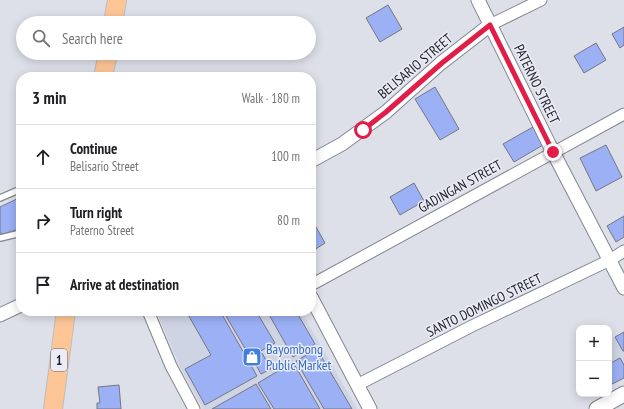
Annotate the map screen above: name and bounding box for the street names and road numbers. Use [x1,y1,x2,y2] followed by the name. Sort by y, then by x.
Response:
[374,29,457,103] street label: BELISARIO STREET
[510,41,564,127] street label: PATERNO STREET
[415,155,506,216] street label: GADINGAN STREET
[423,269,545,341] street label: SANTO DOMINGO STREET
[51,349,67,371] road number: 1

